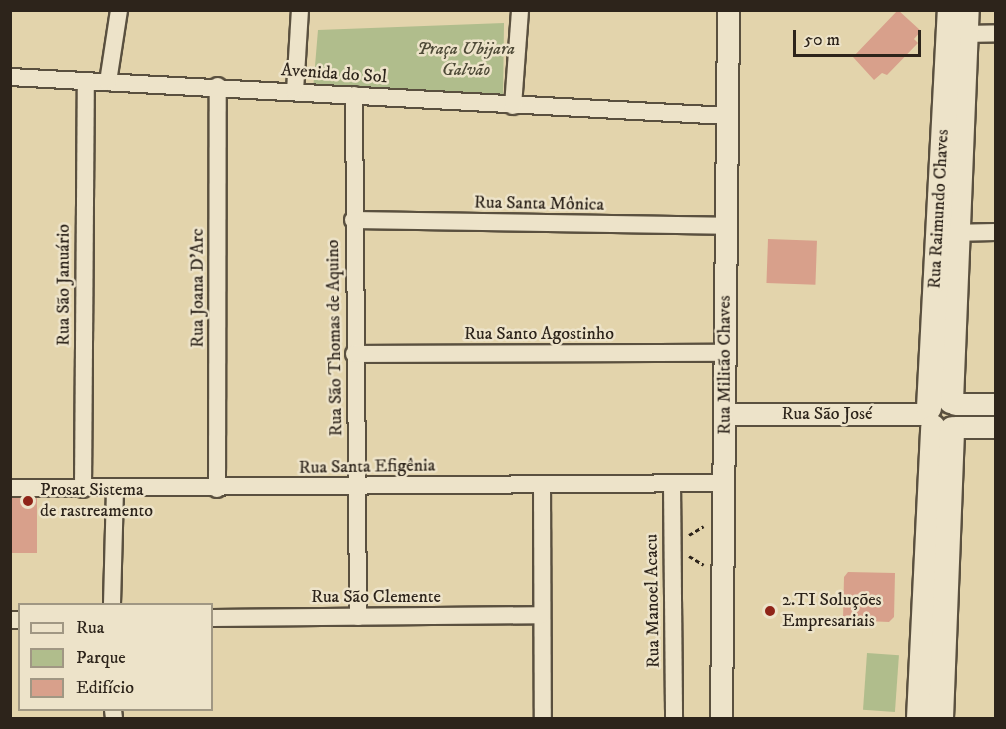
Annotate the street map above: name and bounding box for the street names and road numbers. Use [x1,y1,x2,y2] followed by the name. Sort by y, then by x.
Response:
[280,60,388,88] street label: Avenida do Sol
[924,129,954,289] street label: Rua Raimundo Chaves
[474,192,604,216] street label: Rua Santa Mônica
[53,224,75,346] street label: Rua São Januário
[187,228,209,348] street label: Rua Joana D'Arc
[322,239,348,437] street label: Rua São Thomas de Aquino
[714,295,736,435] street label: Rua Militão Chaves
[464,323,614,345] street label: Rua Santo Agostinho
[782,403,872,425] street label: Rua São José
[299,455,435,479] street label: Rua Santa Efigênia
[641,534,665,668] street label: Rua Manoel Acacu
[311,586,441,608] street label: Rua São Clemente

